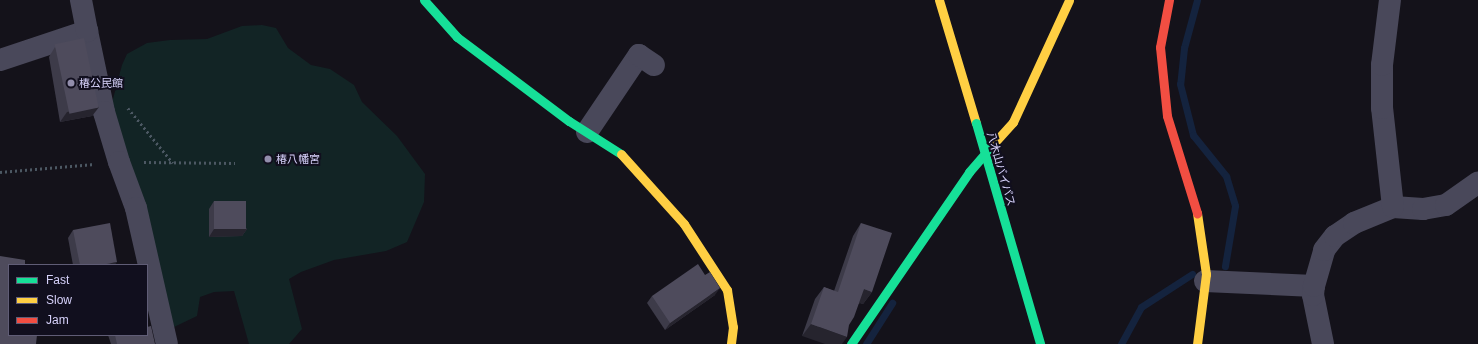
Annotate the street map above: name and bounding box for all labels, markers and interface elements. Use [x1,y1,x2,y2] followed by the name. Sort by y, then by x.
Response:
[79,76,123,90] place label: 椿公民館
[66,78,76,88] marker: 椿公民館
[984,130,1018,208] street label: 八木山バイパス
[276,152,320,166] place label: 椿八幡宮
[263,154,273,164] marker: 椿八幡宮
[8,264,148,336] legend
[46,273,69,287] text: Fast
[46,293,72,307] text: Slow
[46,313,69,327] text: Jam

